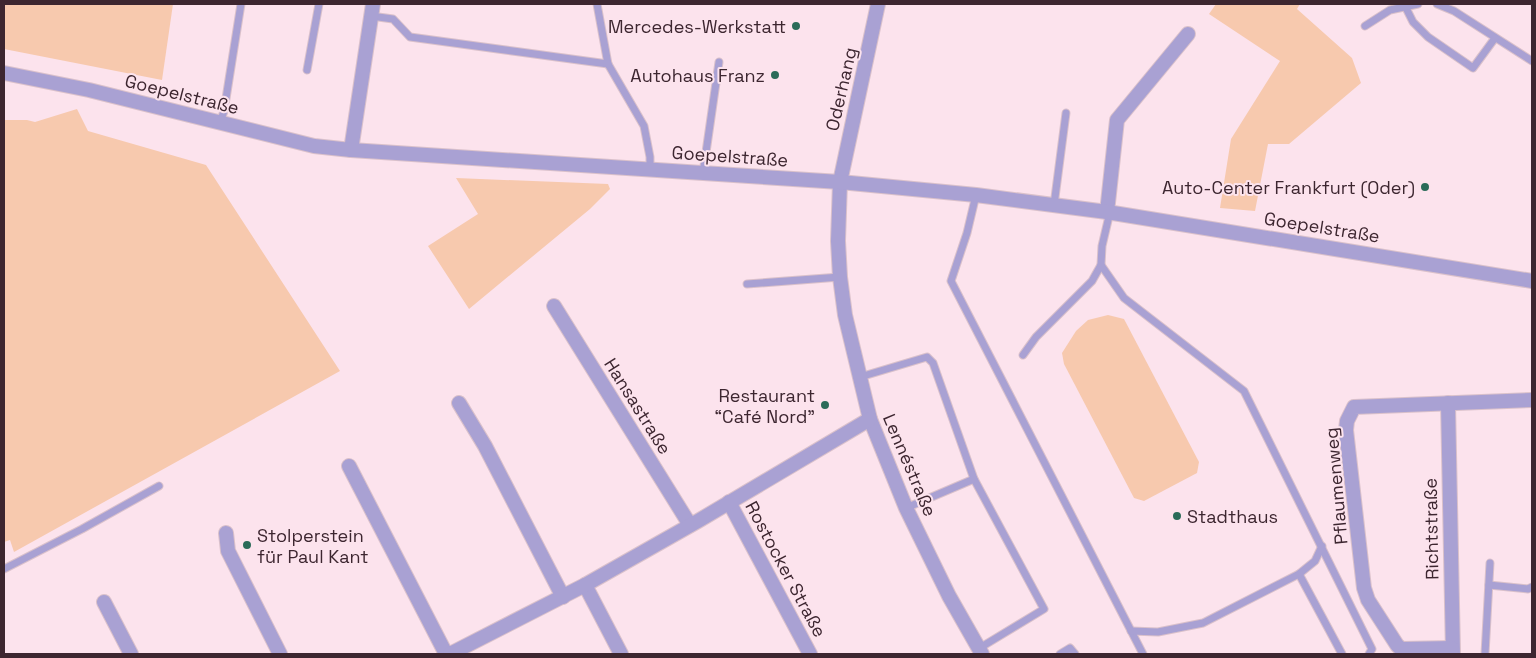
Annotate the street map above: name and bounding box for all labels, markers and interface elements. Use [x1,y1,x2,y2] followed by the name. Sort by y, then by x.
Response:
[608,15,786,38] place label: Mercedes-Werkstatt
[790,20,802,32] marker: Mercedes-Werkstatt
[820,45,862,133] street label: Oderhang
[630,64,765,87] place label: Autohaus Franz
[123,69,241,119] street label: Goepelstraße
[769,69,781,81] marker: Autohaus Franz
[671,140,789,172] street label: Goepelstraße
[1162,176,1415,199] place label: Auto-Center Frankfurt (Oder)
[1419,181,1431,193] marker: Auto-Center Frankfurt (Oder)
[1263,207,1381,247] street label: Goepelstraße
[599,354,677,458] street label: Hansastraße
[715,384,815,428] place label: Restaurant “Café Nord”
[819,399,831,411] marker: Restaurant “Café Nord”
[878,410,942,520] street label: Lennéstraße
[1319,427,1353,545] street label: Pflaumenweg
[1419,478,1443,580] street label: Richtstraße
[740,497,832,641] street label: Rostocker Straße
[1187,505,1278,528] place label: Stadthaus
[1171,510,1183,522] marker: Stadthaus
[257,524,369,568] place label: Stolperstein für Paul Kant
[241,539,253,551] marker: Stolperstein für Paul Kant

